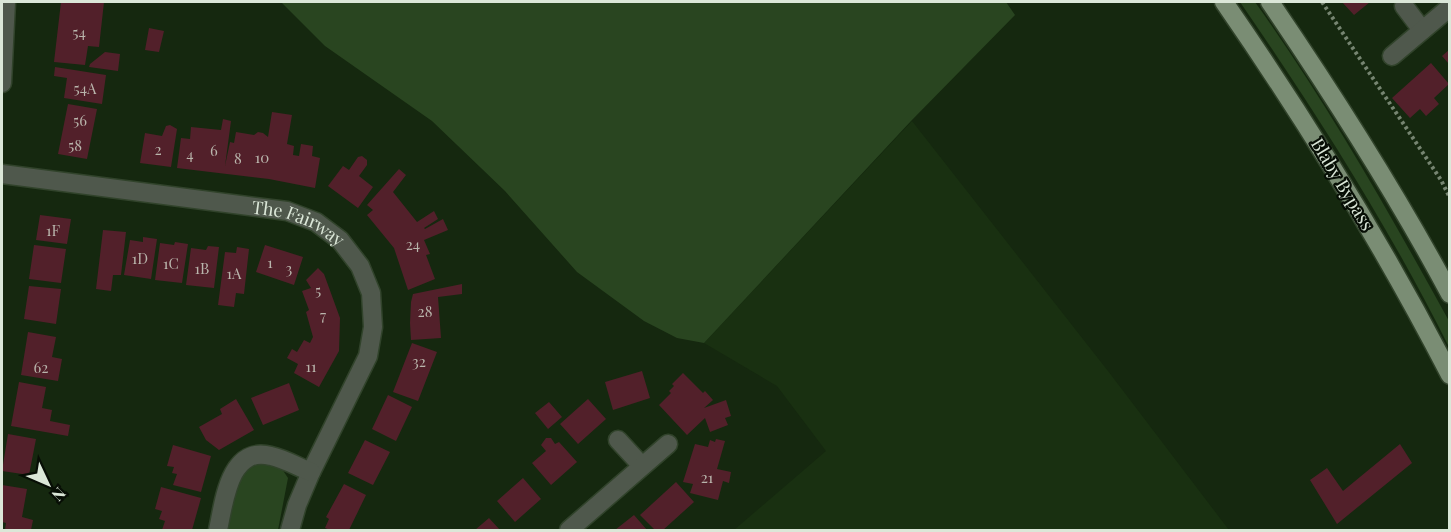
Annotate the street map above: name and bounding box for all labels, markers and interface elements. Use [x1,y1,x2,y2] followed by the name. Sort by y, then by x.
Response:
[72,22,86,42] house number: 54
[73,78,97,98] house number: 54A
[73,110,87,130] house number: 56
[1306,133,1380,235] street label: Blaby Bypass
[68,135,82,155] house number: 58
[154,139,162,159] house number: 2
[210,140,218,160] house number: 6
[186,144,194,164] house number: 4
[255,147,269,167] house number: 10
[234,148,242,168] house number: 8
[251,195,350,252] street label: The Fairway
[46,220,61,240] house number: 1F
[406,234,420,254] house number: 24
[132,248,148,268] house number: 1D
[267,252,273,272] house number: 1
[163,253,179,273] house number: 1C
[195,258,209,278] house number: 1B
[286,258,293,278] house number: 3
[226,263,242,283] house number: 1A
[315,280,321,300] house number: 5
[418,301,433,321] house number: 28
[320,305,326,325] house number: 7
[412,351,426,371] house number: 32
[305,356,317,376] house number: 11
[34,357,48,377] house number: 62
[18,454,78,514] north arrow
[701,467,714,487] house number: 21
[47,483,71,507] text: N

